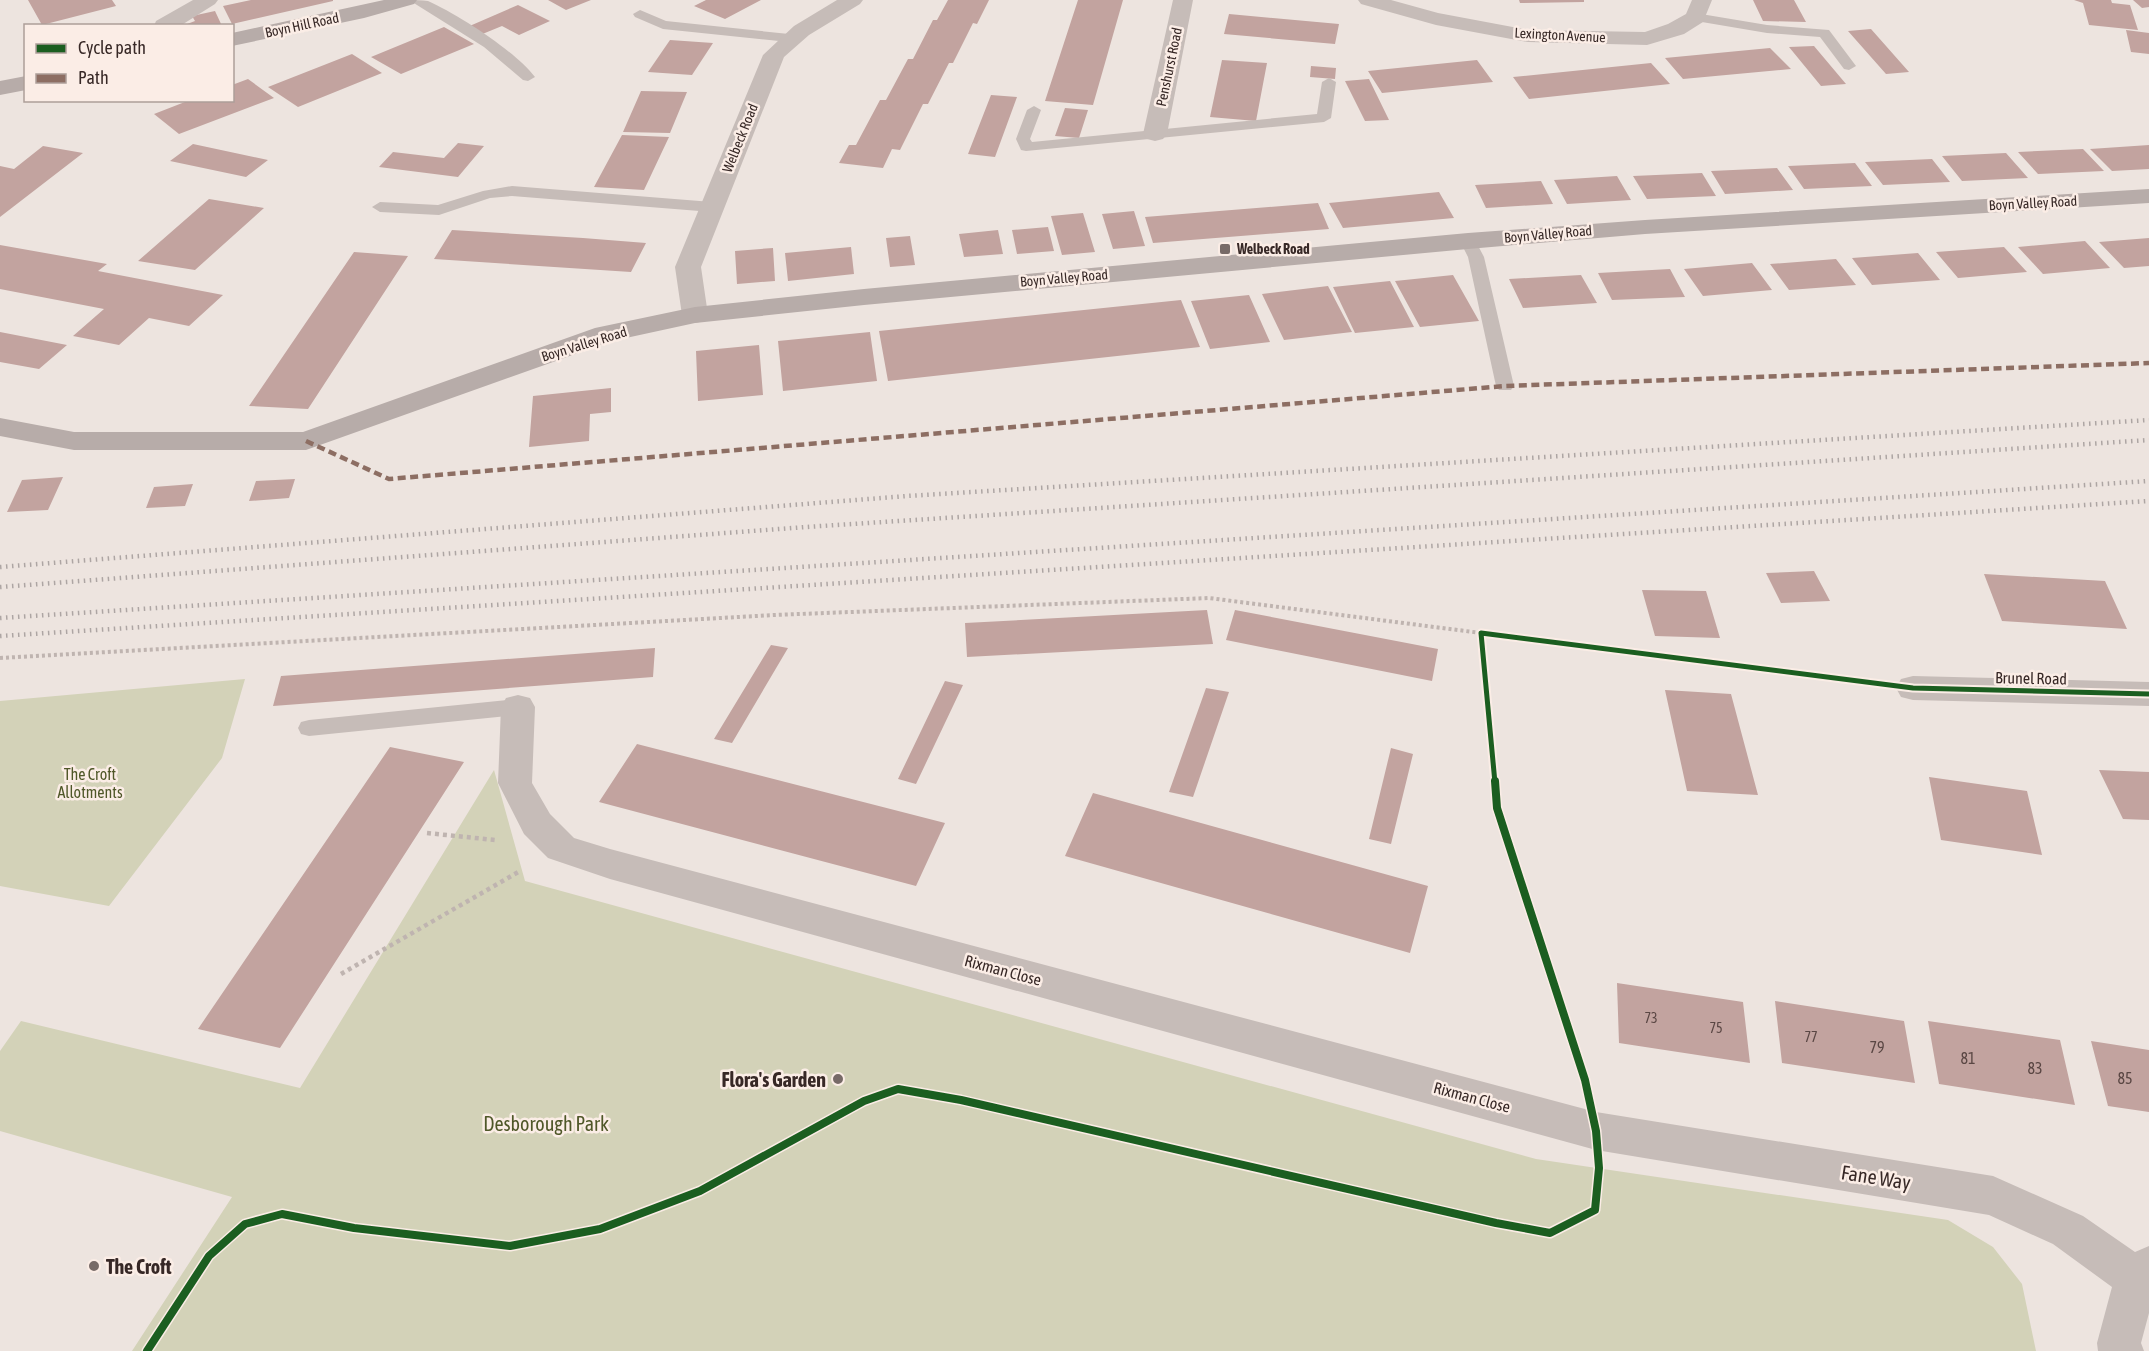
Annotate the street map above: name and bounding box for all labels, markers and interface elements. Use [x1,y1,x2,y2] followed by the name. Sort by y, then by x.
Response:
[264,9,340,41] street label: Boyn Hill Road
[24,24,234,102] legend
[1514,25,1606,45] street label: Lexington Avenue
[1153,26,1185,108] street label: Penshurst Road
[78,37,146,58] text: Cycle path
[78,67,109,88] text: Path
[719,101,761,175] street label: Welbeck Road
[1988,193,2078,213] street label: Boyn Valley Road
[1503,222,1593,246] street label: Boyn Valley Road
[1236,241,1310,257] place label: Welbeck Road
[1218,242,1232,256] marker: Welbeck Road
[1019,266,1109,290] street label: Boyn Valley Road
[539,323,629,365] street label: Boyn Valley Road
[1995,668,2067,688] street label: Brunel Road
[57,765,123,801] park label: The Croft Allotments
[963,951,1043,989] street label: Rixman Close
[1644,1010,1658,1026] house number: 73
[1709,1020,1723,1036] house number: 75
[1804,1029,1818,1045] house number: 77
[1869,1038,1885,1056] house number: 79
[1960,1049,1976,1067] house number: 81
[2027,1059,2043,1077] house number: 83
[722,1068,826,1091] place label: Flora's Garden
[2117,1069,2133,1087] house number: 85
[831,1072,845,1086] marker: Flora's Garden
[1432,1078,1512,1116] street label: Rixman Close
[483,1112,609,1135] park label: Desborough Park
[1840,1160,1912,1194] street label: Fane Way
[106,1255,172,1278] place label: The Croft
[87,1259,101,1273] marker: The Croft

